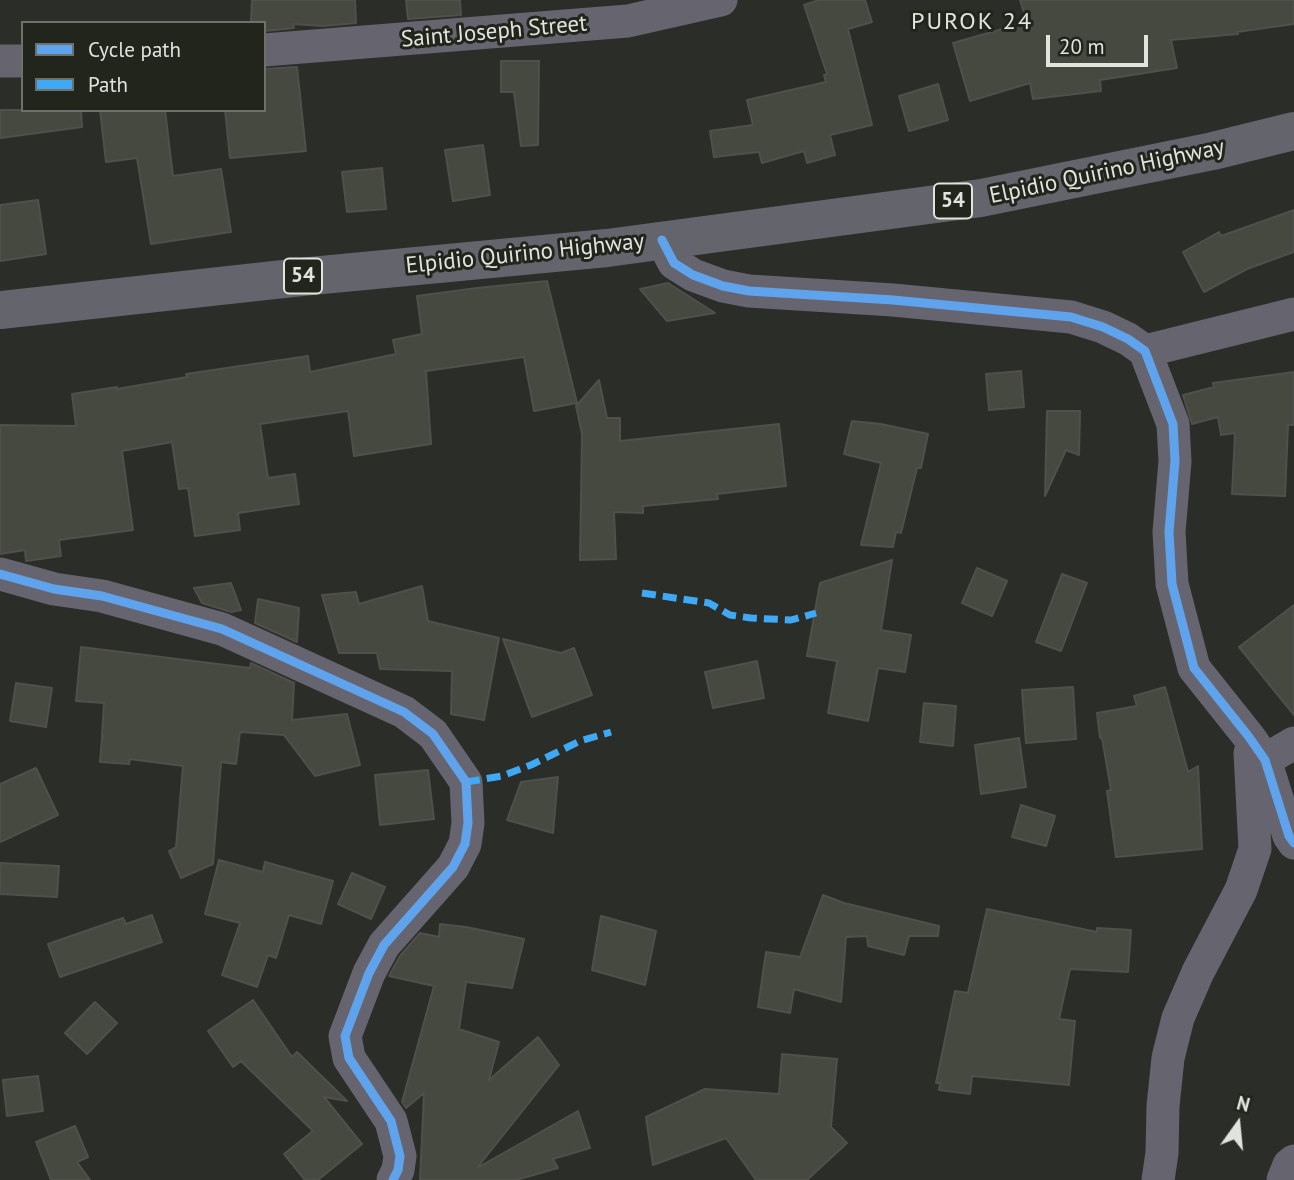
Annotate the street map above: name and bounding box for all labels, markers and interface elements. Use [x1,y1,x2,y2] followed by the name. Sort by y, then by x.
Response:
[912,8,1032,36] district label: PUROK 24
[400,10,588,54] street label: Saint Joseph Street
[21,21,266,112] legend
[1049,21,1150,65] scale bar
[1059,33,1105,60] text: 20 m
[88,36,181,63] text: Cycle path
[88,71,128,98] text: Path
[987,134,1227,210] street label: Elpidio Quirino Highway
[934,184,972,218] road number: 54
[404,228,646,280] street label: Elpidio Quirino Highway
[284,258,322,294] road number: 54
[1203,1089,1273,1159] north arrow
[1234,1091,1253,1117] text: N

